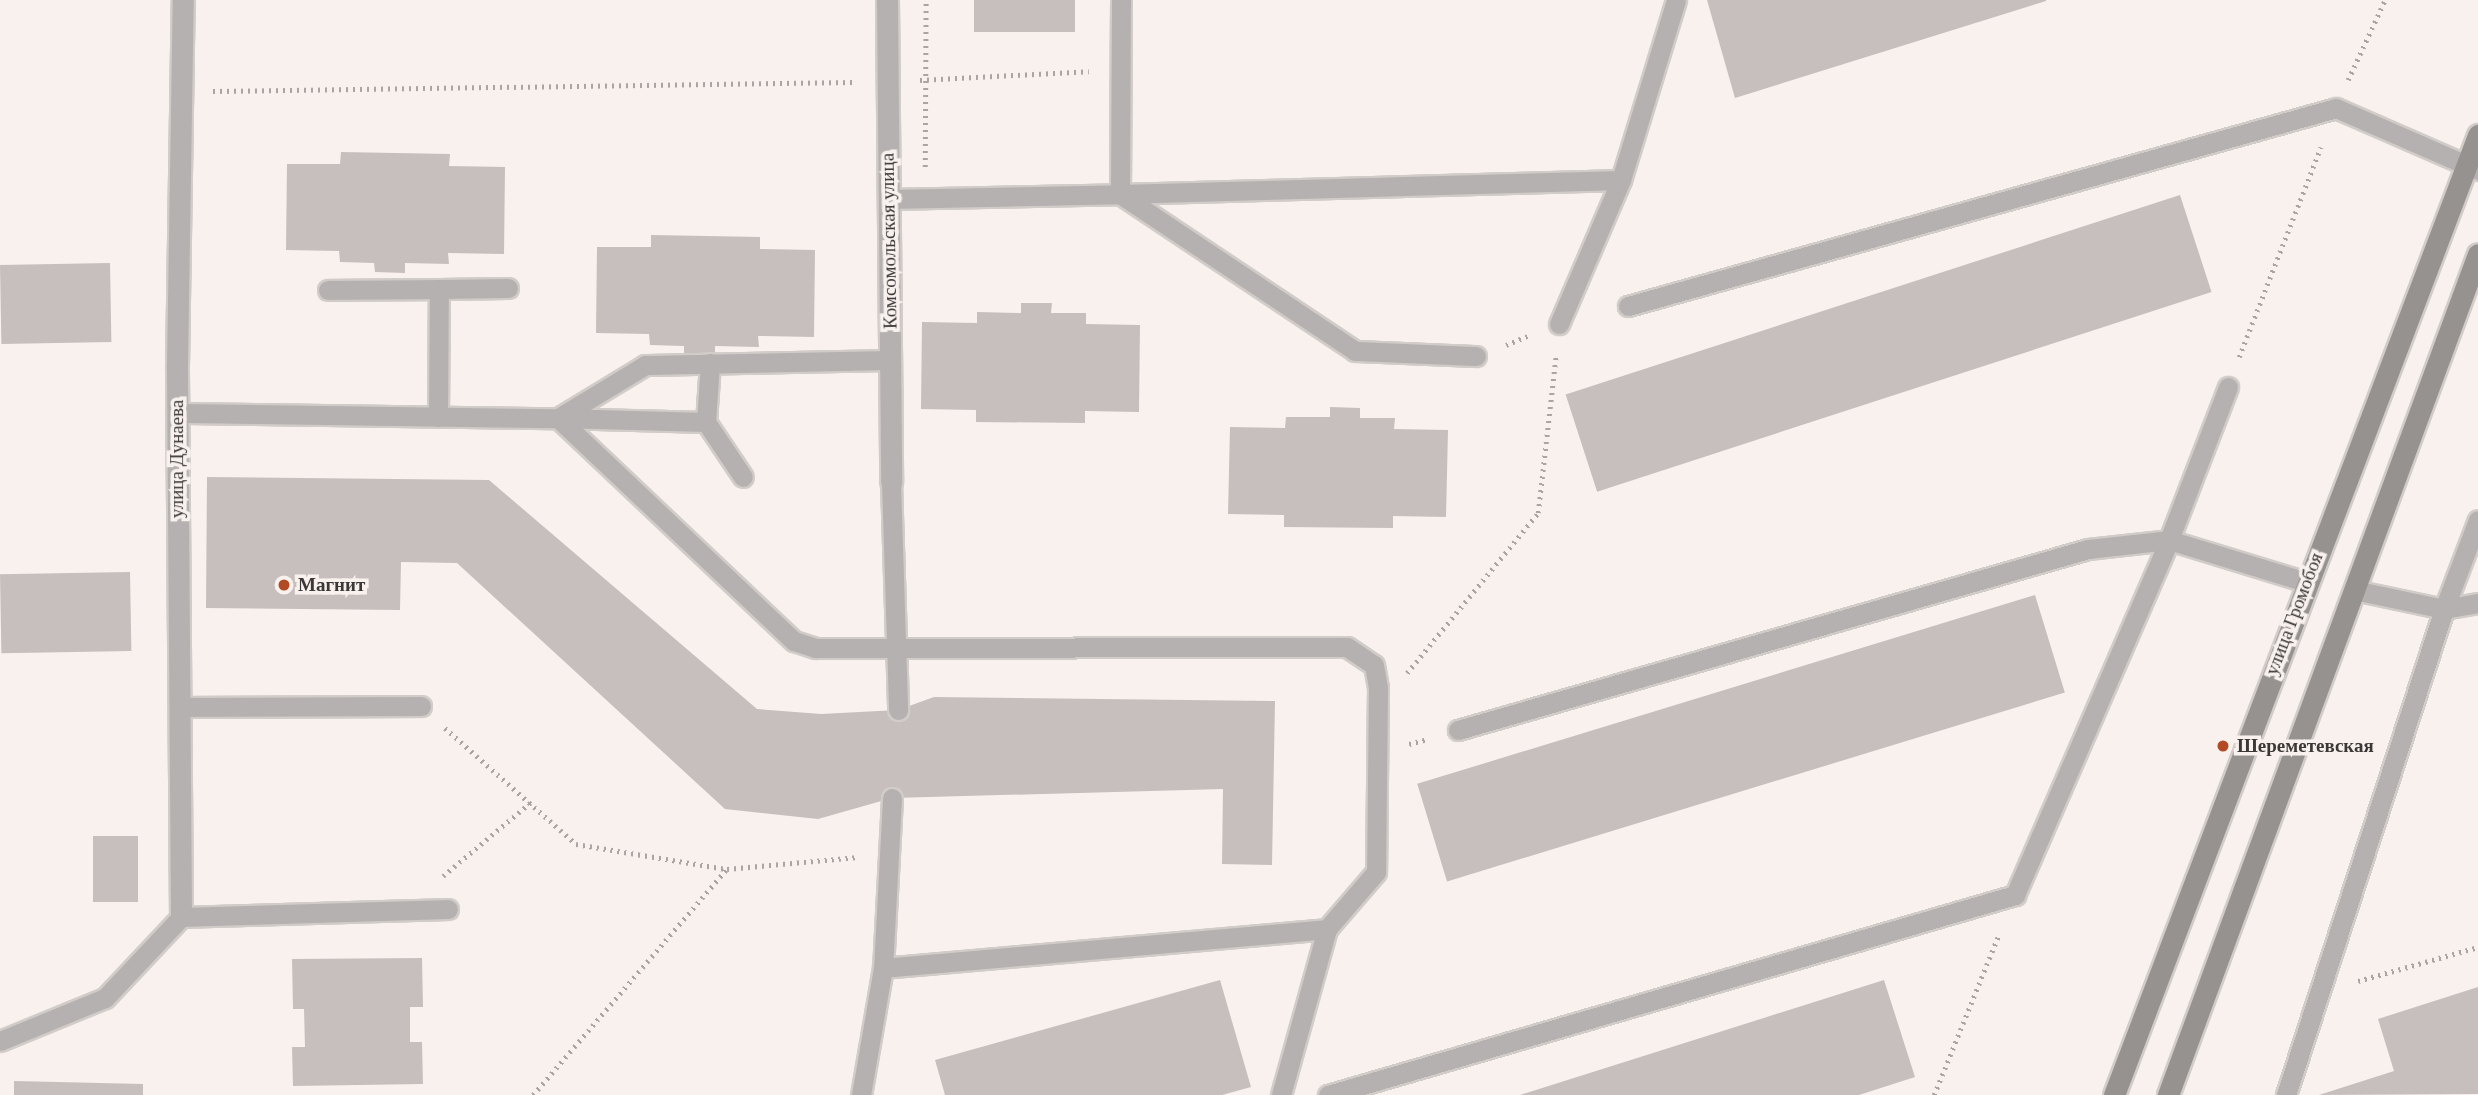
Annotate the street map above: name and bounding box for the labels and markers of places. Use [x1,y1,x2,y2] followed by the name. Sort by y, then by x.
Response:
[298,574,365,596] place label: Магнит
[276,577,292,593] marker: Магнит
[2237,735,2374,757] place label: Шереметевская
[2215,738,2231,754] marker: Шереметевская

